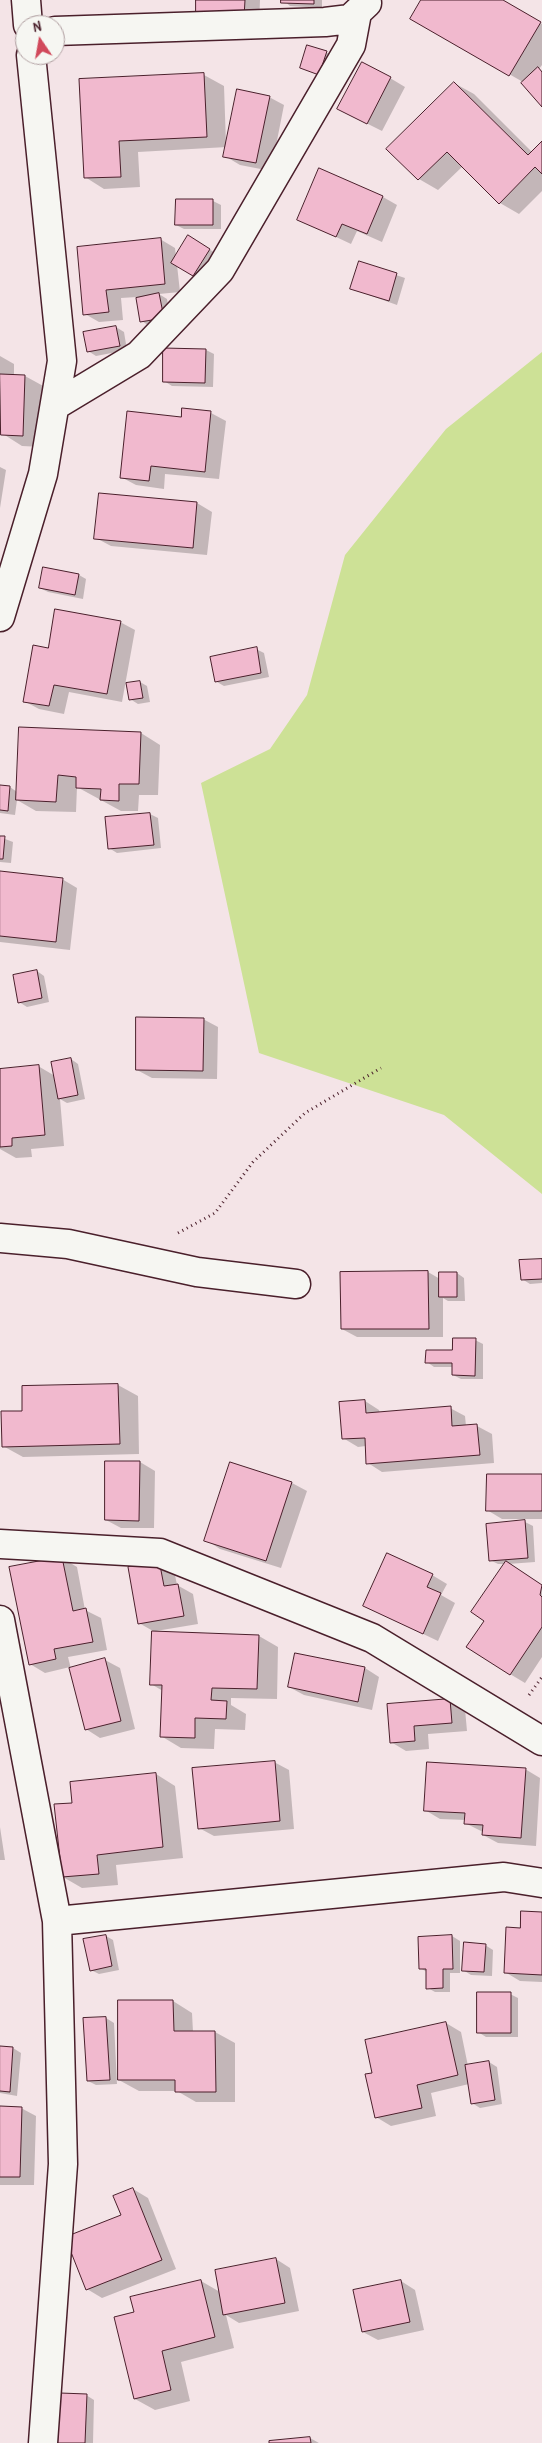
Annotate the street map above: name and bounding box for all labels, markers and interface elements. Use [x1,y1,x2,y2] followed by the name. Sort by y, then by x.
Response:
[15,15,65,65] north arrow
[31,16,43,36] text: N

